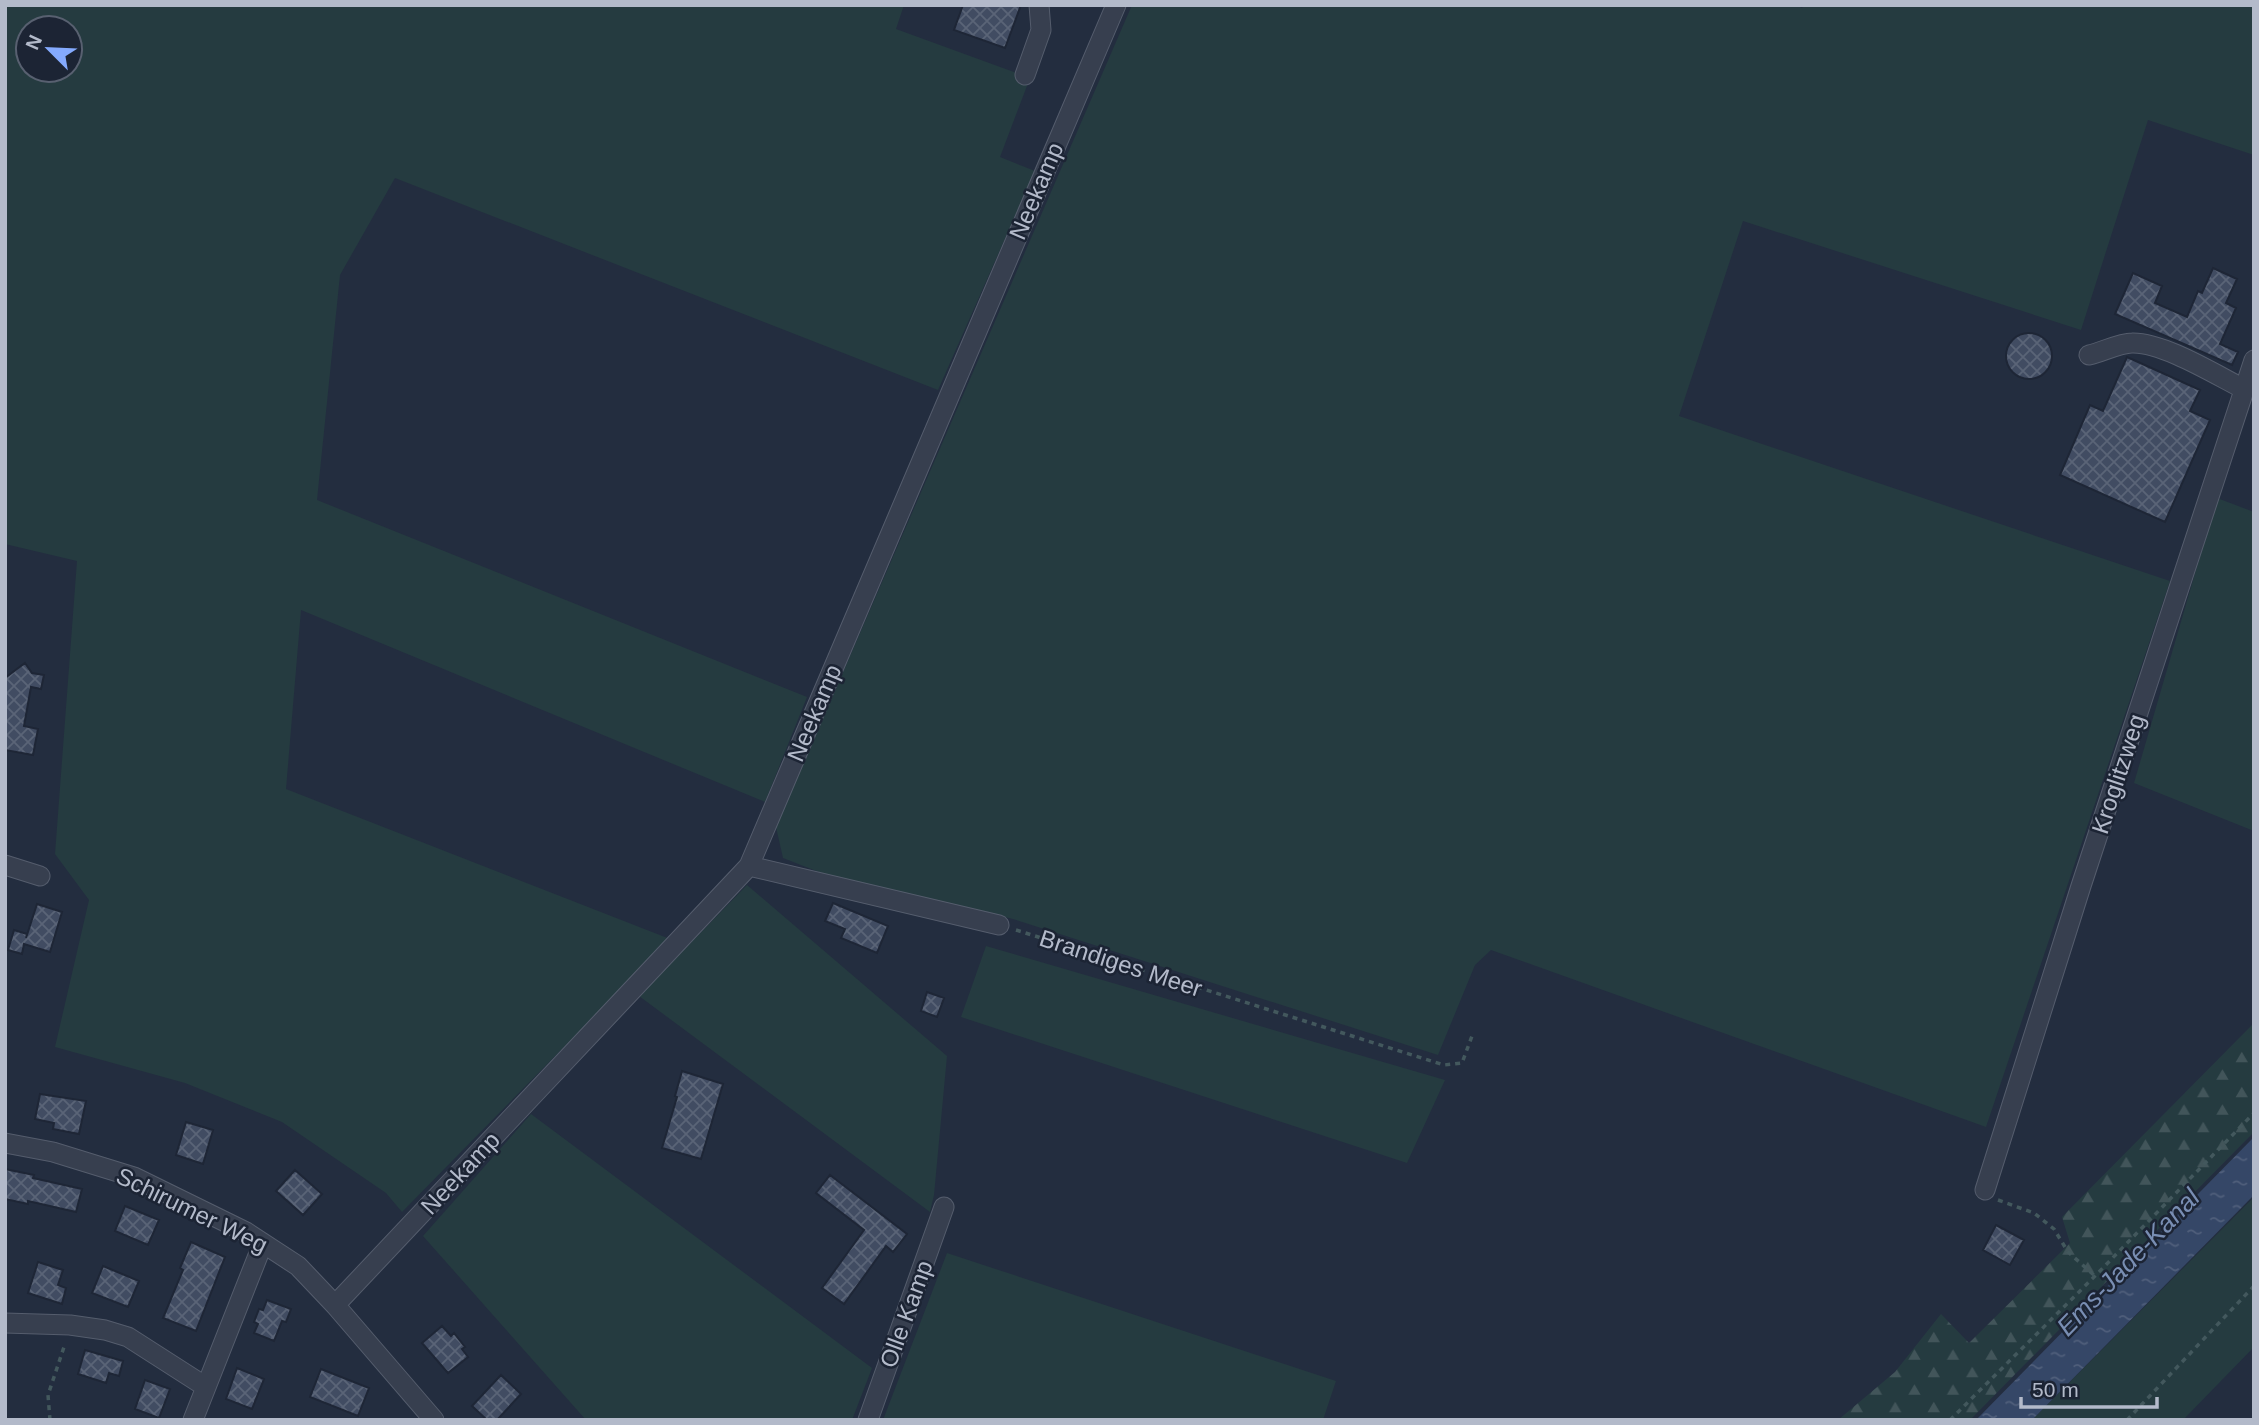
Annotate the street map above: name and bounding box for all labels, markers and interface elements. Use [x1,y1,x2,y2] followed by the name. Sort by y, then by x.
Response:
[14,14,84,84] north arrow
[22,32,46,53] text: N
[1004,138,1068,244] street label: Neekamp
[782,660,846,766] street label: Neekamp
[2086,711,2150,837] street label: Kroglitzweg
[1036,924,1206,1002] street label: Brandiges Meer
[415,1126,505,1220] street label: Neekamp
[112,1162,272,1258] street label: Schirumer Weg
[2050,1182,2206,1342] water label: Ems-Jade-Kanal
[874,1257,938,1371] street label: Olle Kamp
[2021,1366,2158,1410] scale bar
[2032,1378,2079,1401] text: 50 m

